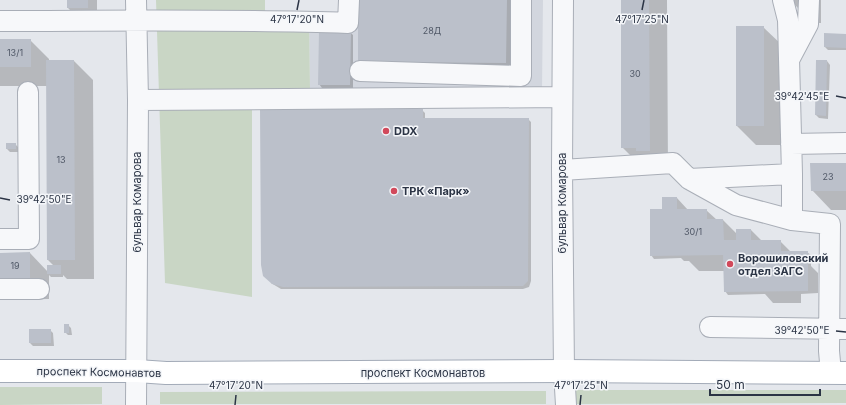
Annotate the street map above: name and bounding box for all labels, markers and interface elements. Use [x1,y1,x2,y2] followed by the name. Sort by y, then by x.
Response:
[270,13,324,25] text: 47°17'20"N
[615,13,669,25] text: 47°17'25"N
[423,25,441,36] house number: 28Д
[7,47,23,58] house number: 13/1
[629,68,641,79] house number: 30
[775,90,829,102] text: 39°42'45"E
[394,124,417,138] place label: DDX
[381,126,391,136] marker: DDX
[130,152,144,252] street label: бульвар Комарова
[555,153,569,253] street label: бульвар Комарова
[56,154,66,165] house number: 13
[822,171,834,182] house number: 23
[402,184,469,198] place label: ТРК «Парк»
[389,186,399,196] marker: ТРК «Парк»
[16,193,72,205] text: 39°42'50"E
[684,226,702,237] house number: 30/1
[738,251,828,278] place label: Ворошиловский отдел ЗАГС
[725,259,735,269] marker: Ворошиловский отдел ЗАГС
[10,260,20,271] house number: 19
[774,324,830,336] text: 39°42'50"E
[37,364,161,380] street label: проспект Космонавтов
[361,366,485,380] street label: проспект Космонавтов
[710,371,820,397] scale bar
[716,377,745,392] text: 50 m
[209,379,263,391] text: 47°17'20"N
[554,379,608,391] text: 47°17'25"N

